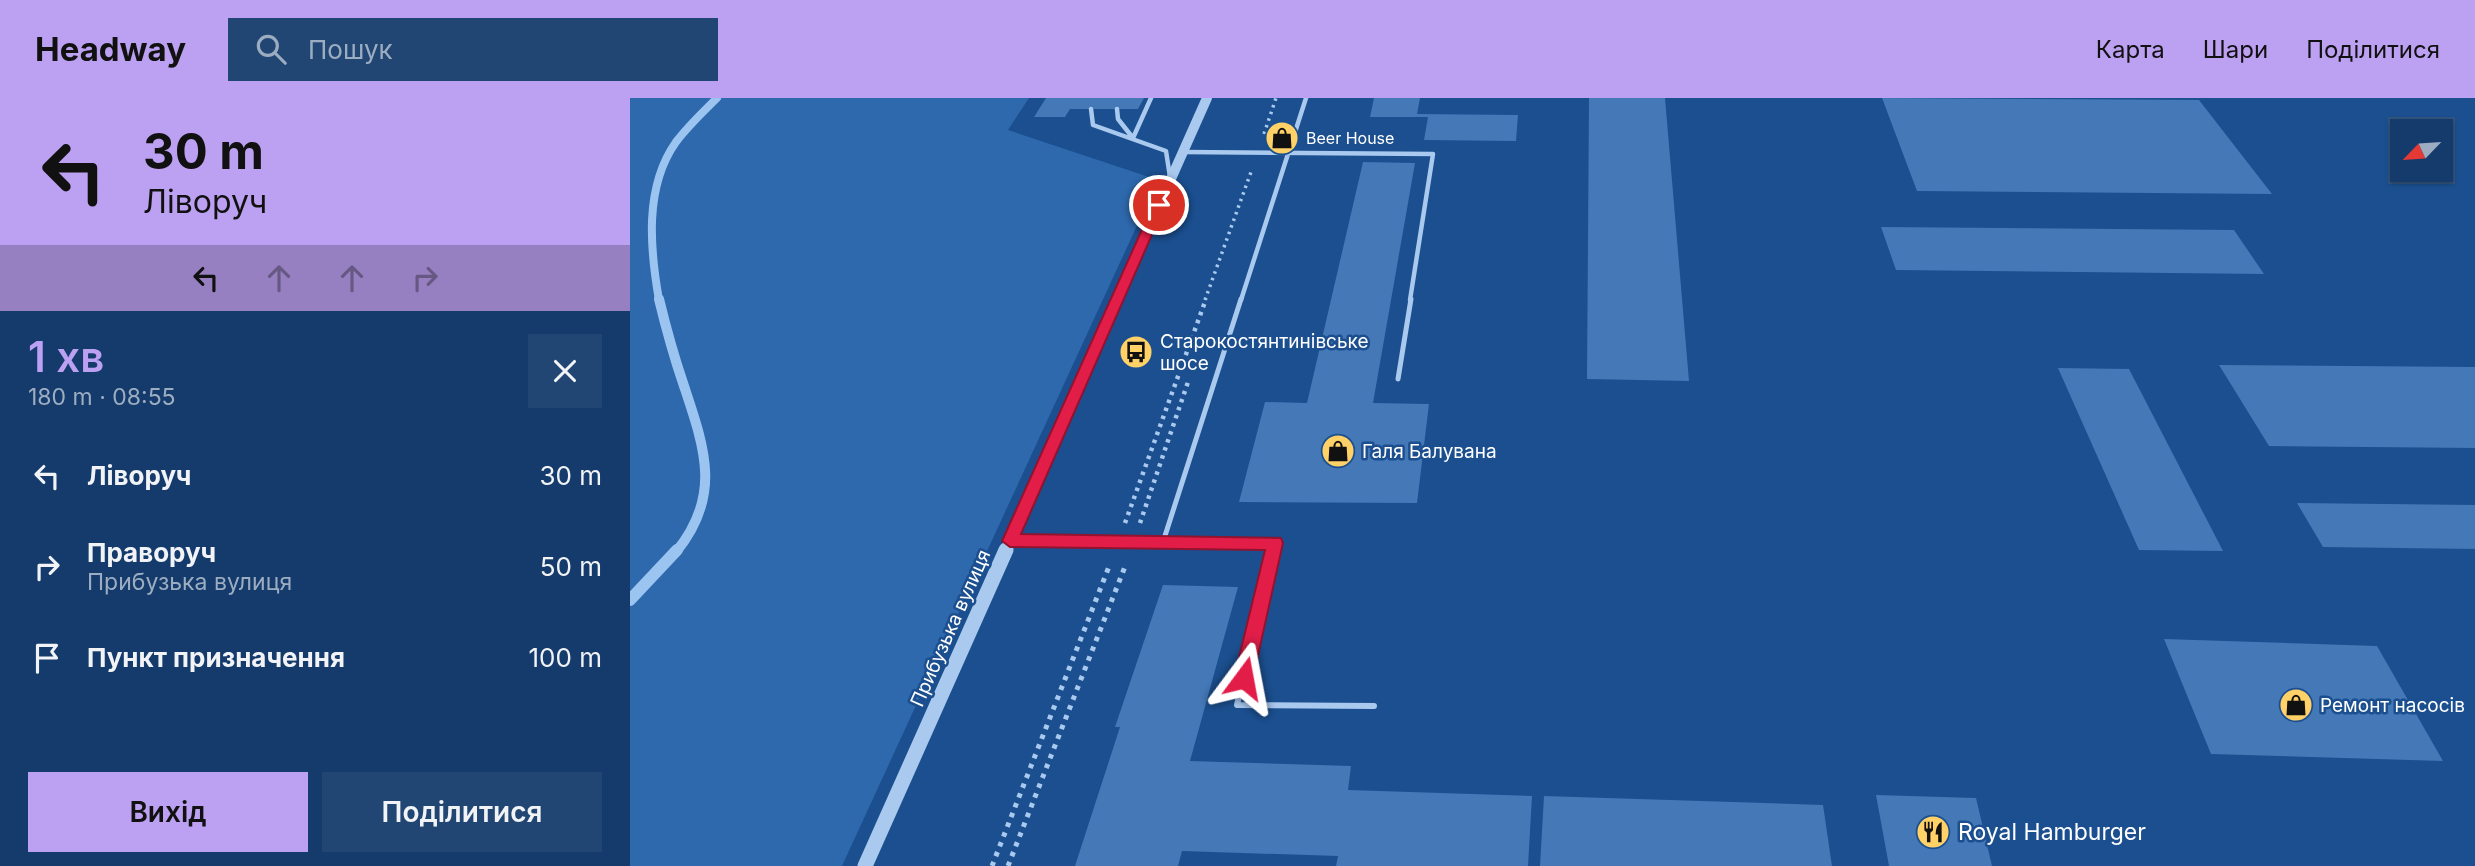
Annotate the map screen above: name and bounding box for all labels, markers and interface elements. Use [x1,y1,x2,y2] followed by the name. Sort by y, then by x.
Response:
[228,18,718,81] search box
[35,29,186,69] text: Headway
[252,30,290,68] icon: search
[308,34,393,65] text: Пошук
[2096,35,2165,64] text: Карта
[2203,35,2268,64] text: Шари
[2306,35,2440,64] text: Поділитися
[1263,119,1301,157] shop icon: Beer House
[2390,119,2454,182] north arrow
[2390,119,2453,182] map controls
[143,122,264,181] text: 30 m
[28,126,119,217] icon: left
[1306,128,1394,148] place label: Beer House
[1129,175,1189,235] pin
[143,182,267,221] text: Ліворуч
[1140,186,1178,224] icon: arrive
[187,259,225,297] icon: left
[260,259,298,297] icon: ahead
[333,259,371,297] icon: ahead
[406,259,444,297] icon: right
[1160,330,1369,375] place label: Старокостянтинівське шосе
[28,331,104,382] text: 1 хв
[1117,333,1155,371] bus stop icon: Старокостянтинівське шосе
[528,334,602,408] button: close
[28,383,176,411] text: 180 m · 08:55
[1319,432,1357,470] shop icon: Галя Балувана
[1362,440,1497,463] place label: Галя Балувана
[28,457,66,495] icon: left
[87,460,191,491] text: Ліворуч
[539,460,602,491] text: 30 m
[87,537,216,568] text: Праворуч
[905,546,995,710] street label: Прибузька вулиця
[28,548,66,586] icon: right
[540,551,602,582] text: 50 m
[87,568,292,596] text: Прибузька вулиця
[28,639,66,677] icon: arrive
[1207,641,1281,715] position arrow
[87,642,345,673] text: Пункт призначення
[529,642,602,673] text: 100 m
[2277,686,2315,724] shop icon: Ремонт насосів
[2320,694,2465,717] place label: Ремонт насосів
[28,772,308,852] button: Вихід
[322,772,602,852] button: Поділитися
[1914,813,1952,851] restaurant icon: Royal Hamburger
[1958,818,2146,846] place label: Royal Hamburger

